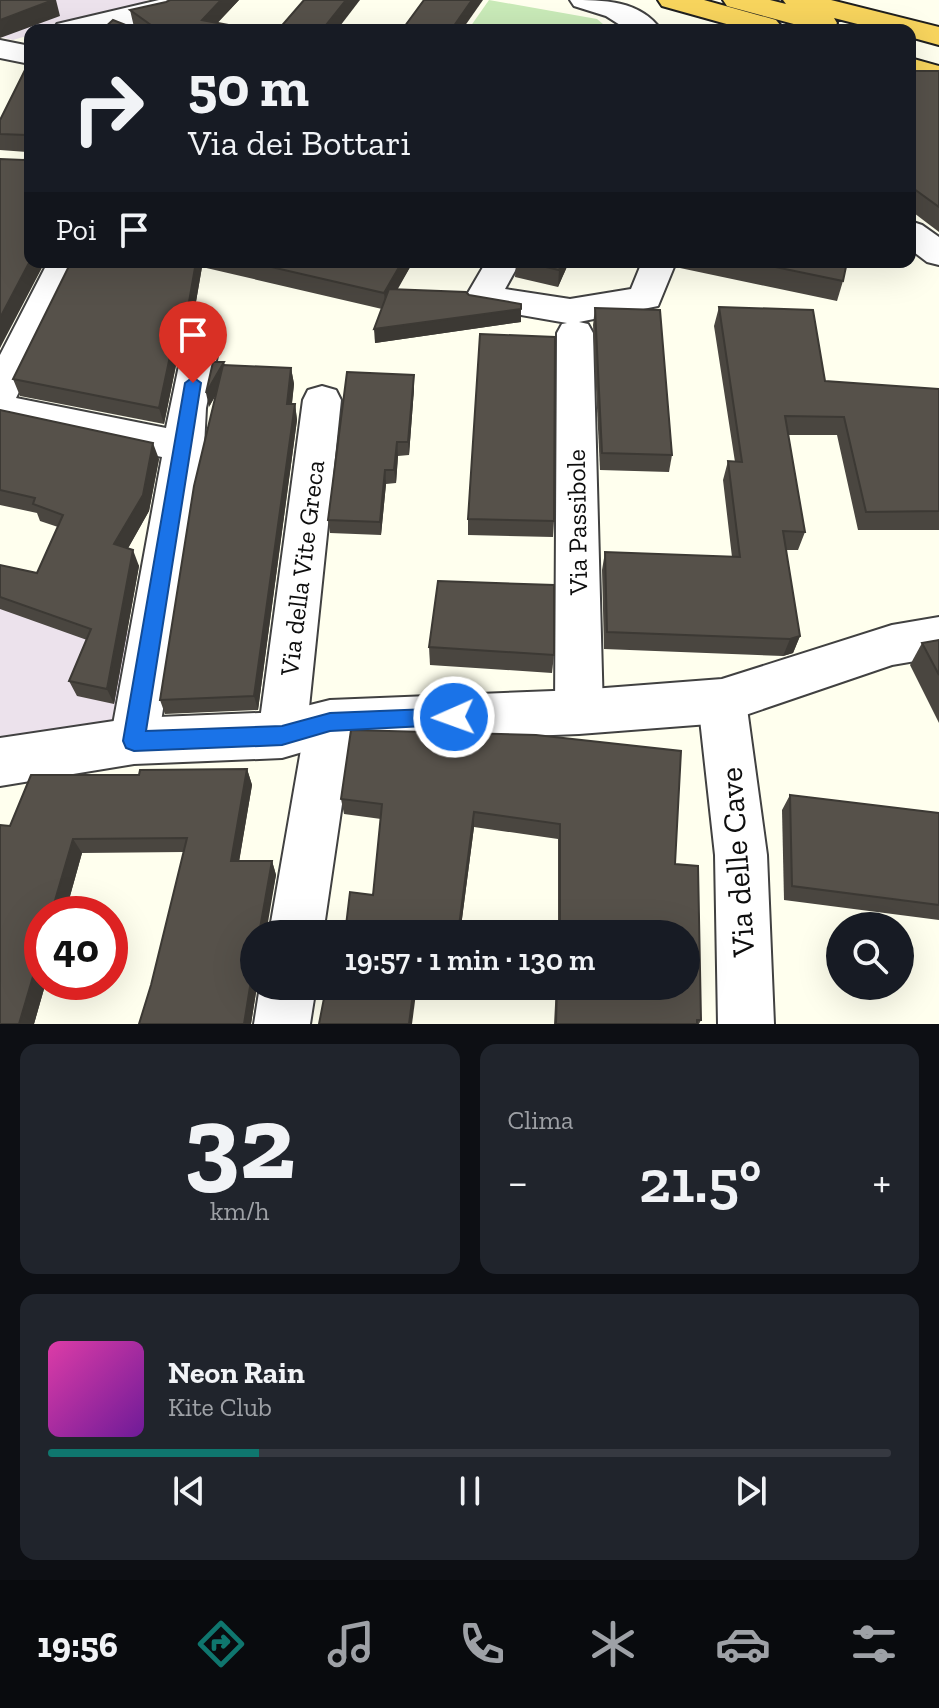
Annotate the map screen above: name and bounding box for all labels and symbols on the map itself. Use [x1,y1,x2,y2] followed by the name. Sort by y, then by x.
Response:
[159,301,227,383] pin
[560,449,594,596] street label: Via Passibole
[273,458,331,679] street label: Via della Vite Greca
[412,675,496,759] position arrow
[711,766,763,959] street label: Via delle Cave
[24,896,128,1000] speed limit sign: 40

